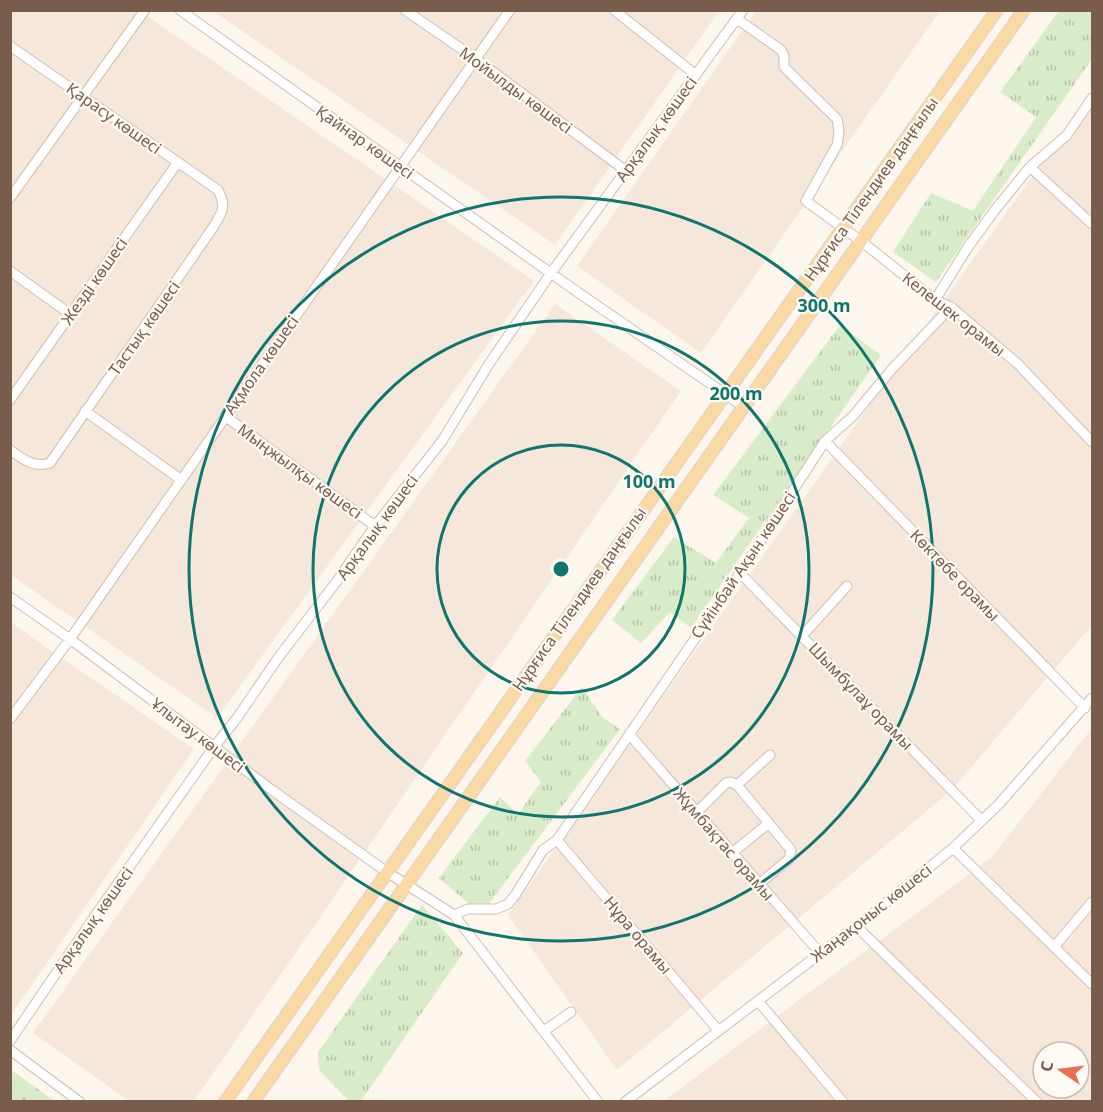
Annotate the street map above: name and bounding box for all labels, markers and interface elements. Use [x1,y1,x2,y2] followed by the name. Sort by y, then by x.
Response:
[455,42,577,138] street label: Мойылды көшесі
[610,72,702,186] street label: Арқалық көшесі
[62,77,166,159] street label: Қарасу көшесі
[799,93,943,285] street label: Нұрғиса Тілендиев даңғылы
[312,100,418,184] street label: Қайнар көшесі
[56,233,132,329] street label: Жезді көшесі
[898,267,1010,361] street label: Келешек орамы
[103,276,185,380] street label: Тастық көшесі
[797,293,851,317] text: 300 m
[219,311,303,419] street label: Ақмола көшесі
[709,381,763,405] text: 200 m
[233,418,367,524] street label: Мыңжылқы көшесі
[622,469,676,493] text: 100 m
[331,470,423,584] street label: Арқалық көшесі
[685,487,801,643] street label: Сүйінбай Ақын көшесі
[507,503,651,695] street label: Нұрғиса Тілендиев даңғылы
[905,524,1005,626] street label: Көктөбе орамы
[551,559,571,579] centre of rings
[804,637,918,755] street label: Шымбұлаұ орамы
[147,692,249,778] street label: Ұлытау көшесі
[669,783,779,905] street label: Жұмбақтас орамы
[806,859,936,967] street label: Жаңақоныс көшесі
[48,862,138,978] street label: Арқалық көшесі
[599,891,677,979] street label: Нұра орамы
[1031,1040,1091,1100] north arrow
[1035,1059,1058,1074] text: С

